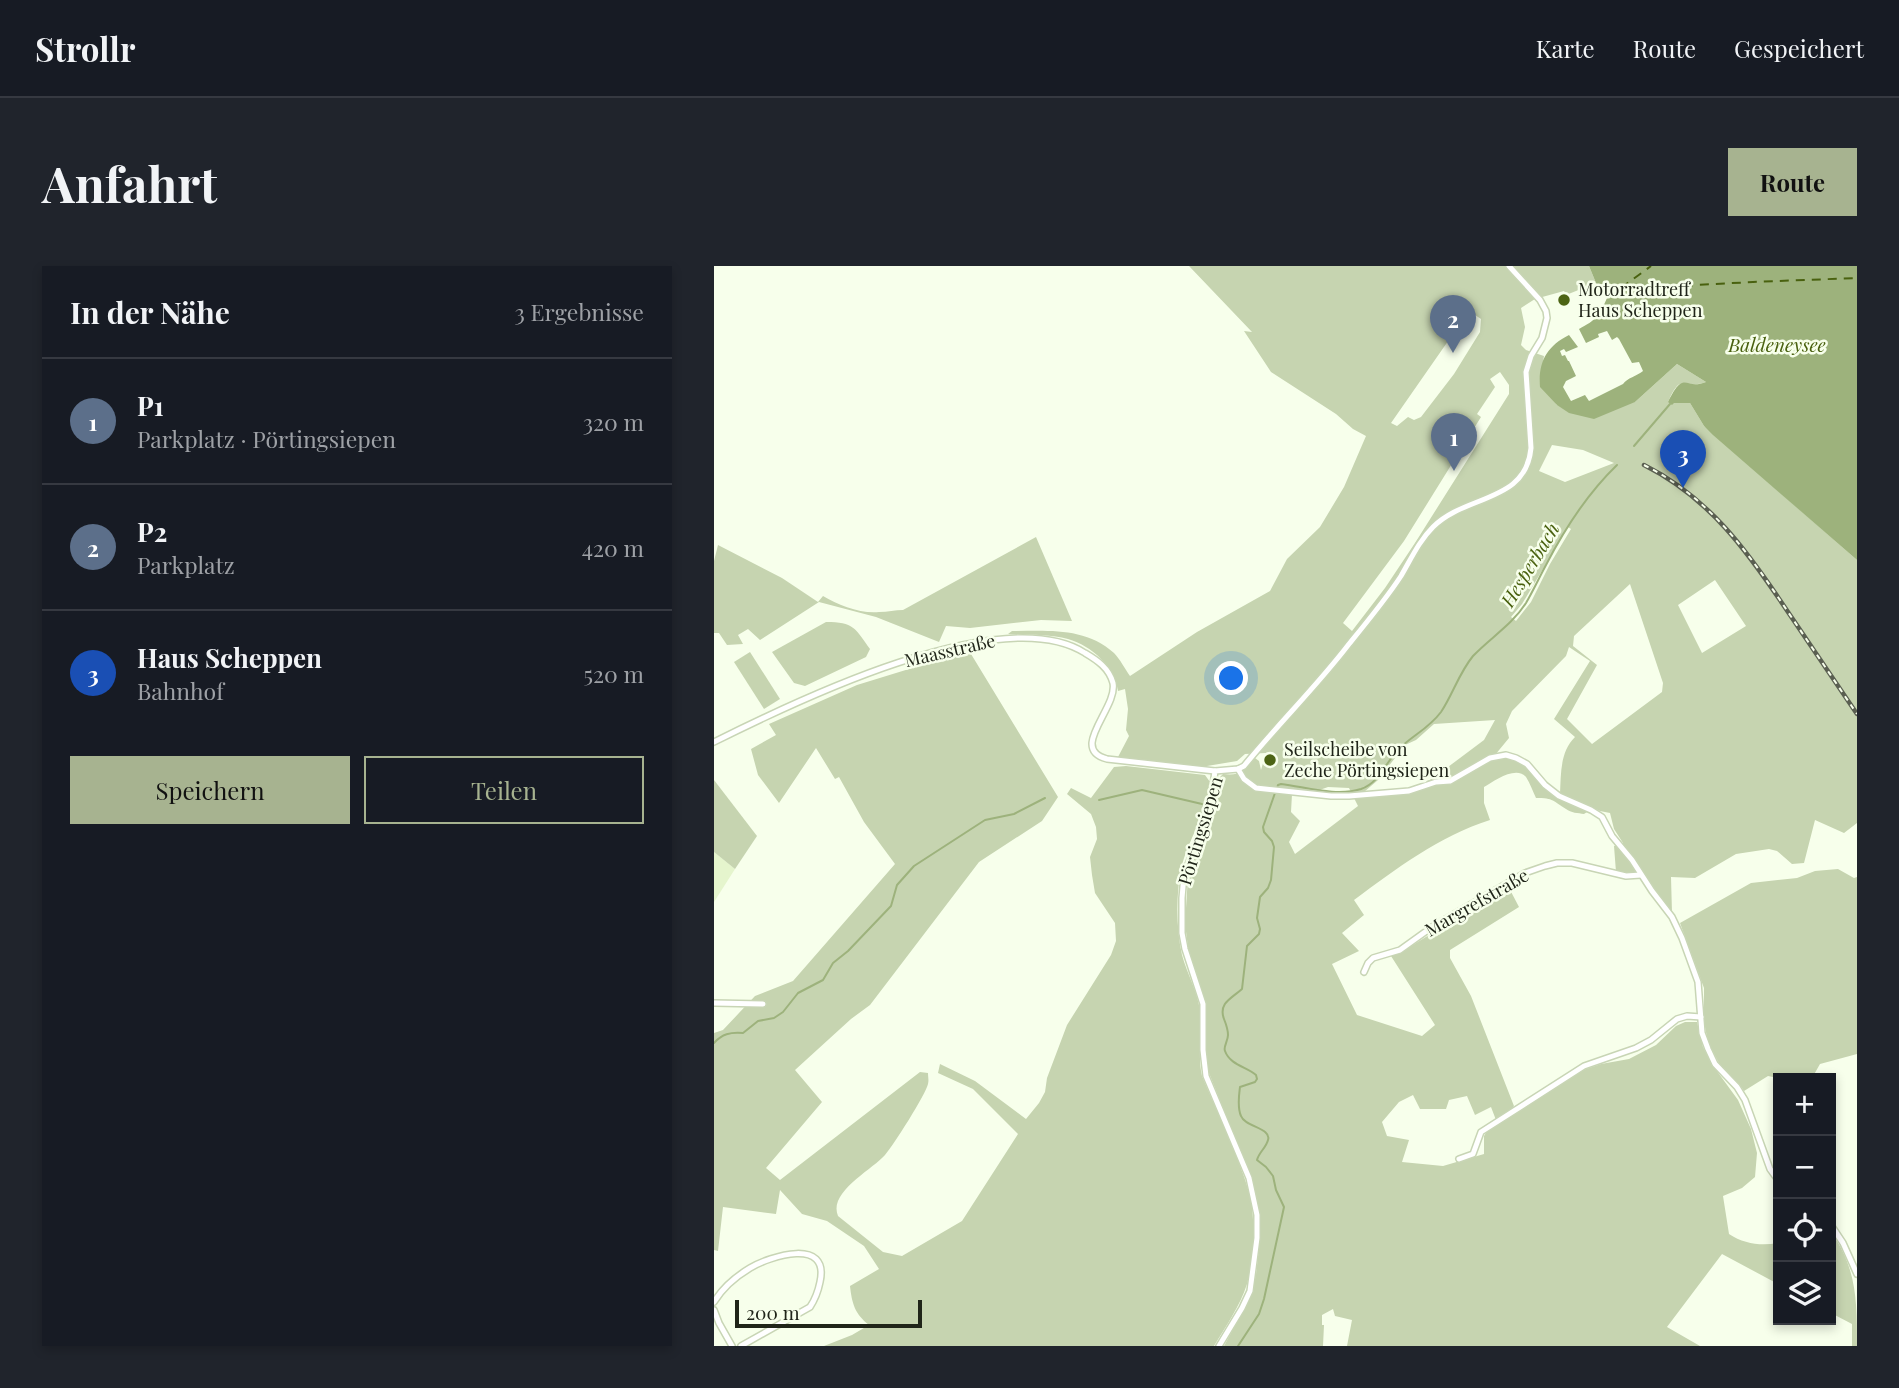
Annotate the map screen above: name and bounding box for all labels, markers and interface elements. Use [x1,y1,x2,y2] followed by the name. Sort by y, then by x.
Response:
[35,26,135,70] text: Strollr
[1536,32,1595,64] text: Karte
[1633,32,1696,64] text: Route
[1734,32,1864,64] text: Gespeichert
[1728,148,1857,216] button: Route
[42,150,217,215] text: Anfahrt
[1578,277,1703,322] place label: Motorradtreff Haus Scheppen
[70,292,230,332] text: In der Nähe
[1556,292,1572,308] marker: Motorradtreff Haus Scheppen
[1430,295,1476,353] pin: 2
[514,296,644,327] text: 3 Ergebnisse
[1727,331,1826,357] water label: Baldeneysee
[137,388,164,423] text: P1
[89,406,97,437] text: 1
[583,406,644,437] text: 320 m
[1431,413,1477,471] pin: 1
[137,423,396,454] text: Parkplatz · Pörtingsiepen
[1660,430,1706,488] pin: 3
[137,514,167,549] text: P2
[1493,518,1564,612] water label: Hesperbach
[87,532,99,563] text: 2
[582,532,644,563] text: 420 m
[137,549,235,580] text: Parkplatz
[902,628,998,672] street label: Maasstraße
[137,640,322,675] text: Haus Scheppen
[87,658,99,689] text: 3
[583,658,644,689] text: 520 m
[1214,661,1248,695] your location
[137,675,224,706] text: Bahnhof
[1284,737,1449,782] place label: Seilscheibe von Zeche Pörtingsiepen
[1262,752,1278,768] marker: Seilscheibe von Zeche Pörtingsiepen
[70,756,350,824] button: Speichern
[364,756,644,824] button: Teilen
[1172,773,1228,888] street label: Pörtingsiepen
[1420,863,1533,941] street label: Margrefstraße
[1773,1073,1836,1325] map controls
[1773,1073,1836,1136] button: +
[1773,1136,1836,1199] button: −
[1773,1199,1836,1262] button: locate
[1773,1262,1836,1325] button: layers
[735,1297,922,1329] scale bar
[746,1299,800,1325] text: 200 m

